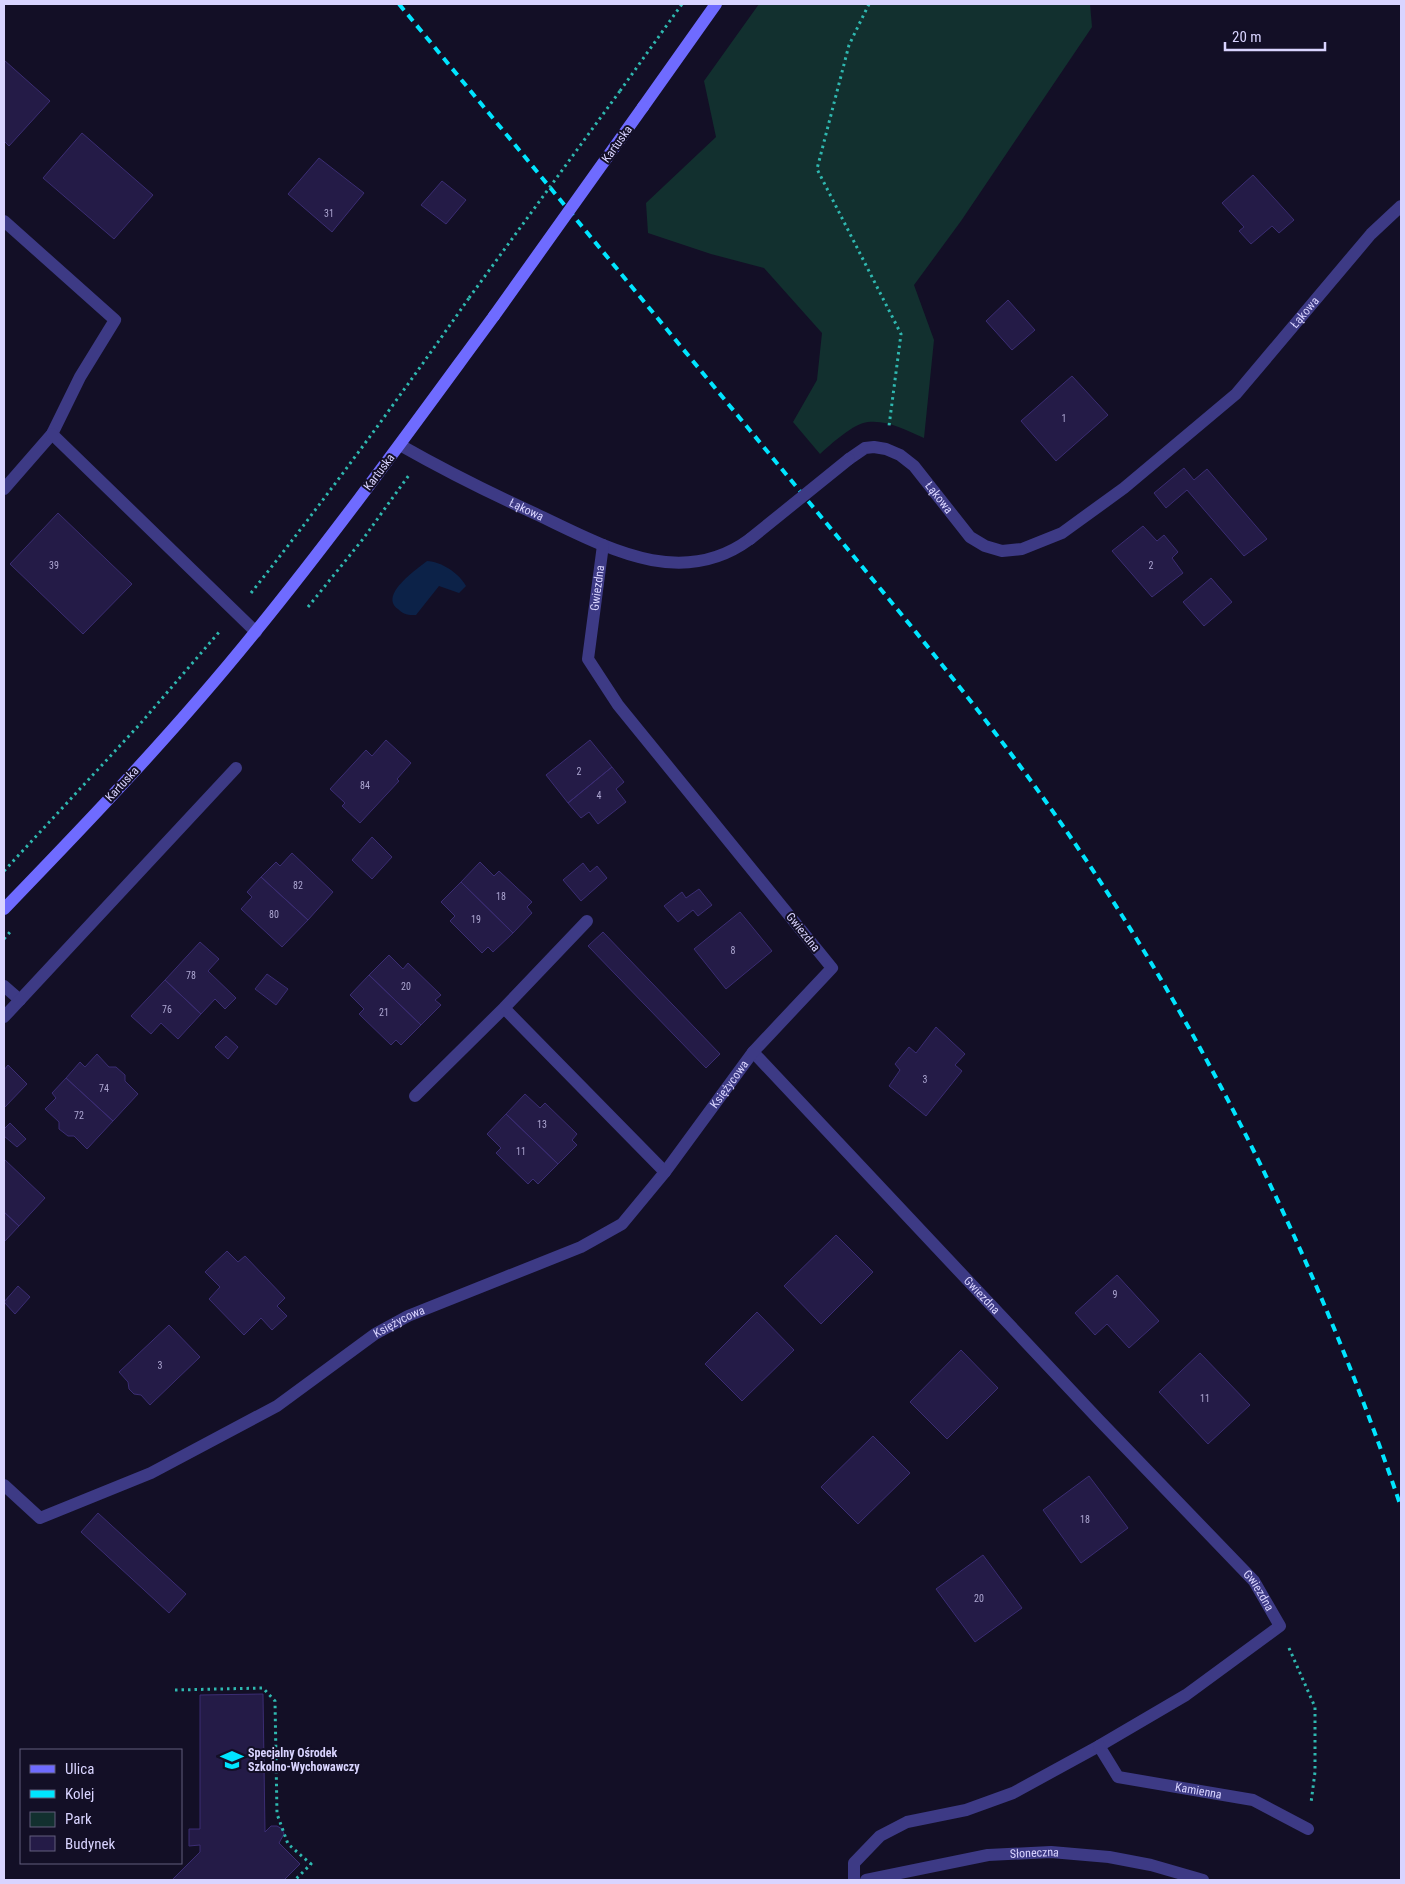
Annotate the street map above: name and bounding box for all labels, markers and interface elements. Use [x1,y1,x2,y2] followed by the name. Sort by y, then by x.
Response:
[1225,20,1325,52] scale bar
[1232,28,1262,46] text: 20 m
[599,123,635,165] street label: Kartuska
[324,208,334,219] house number: 31
[1288,294,1322,331] street label: Łąkowa
[1062,413,1066,424] house number: 1
[361,451,397,493] street label: Kartuska
[922,479,956,517] street label: Łąkowa
[507,496,546,524] street label: Łąkowa
[49,560,59,571] house number: 39
[1149,560,1154,571] house number: 2
[587,564,607,612] street label: Gwiezdna
[102,764,142,804] street label: Kartuska
[577,766,582,777] house number: 2
[360,780,370,791] house number: 84
[597,790,602,801] house number: 4
[293,880,303,891] house number: 82
[496,891,506,902] house number: 18
[269,909,279,920] house number: 80
[783,910,823,954] street label: Gwiezdna
[471,914,481,925] house number: 19
[731,945,736,956] house number: 8
[186,970,196,981] house number: 78
[401,981,411,992] house number: 20
[162,1004,172,1015] house number: 76
[379,1007,389,1018] house number: 21
[707,1057,752,1111] street label: Księżycowa
[923,1074,928,1085] house number: 3
[99,1083,109,1094] house number: 74
[74,1110,84,1121] house number: 72
[537,1119,547,1130] house number: 13
[516,1146,526,1157] house number: 11
[961,1274,1003,1317] street label: Gwiezdna
[1113,1289,1118,1300] house number: 9
[371,1303,427,1341] street label: Księżycowa
[158,1360,163,1371] house number: 3
[1200,1393,1210,1404] house number: 11
[1080,1514,1090,1525] house number: 18
[1240,1567,1277,1614] street label: Gwiezdna
[974,1593,984,1604] house number: 20
[248,1746,360,1774] place label: Specjalny Ośrodek Szkolno-Wychowawczy
[219,1747,245,1773] school or university icon: Specjalny Ośrodek Szkolno-Wychowawczy
[20,1749,182,1864] legend
[65,1760,94,1778] text: Ulica
[1174,1780,1223,1802] street label: Kamienna
[65,1785,94,1803] text: Kolej
[65,1810,92,1828] text: Park
[65,1835,115,1853] text: Budynek
[1010,1845,1060,1861] street label: Słoneczna

